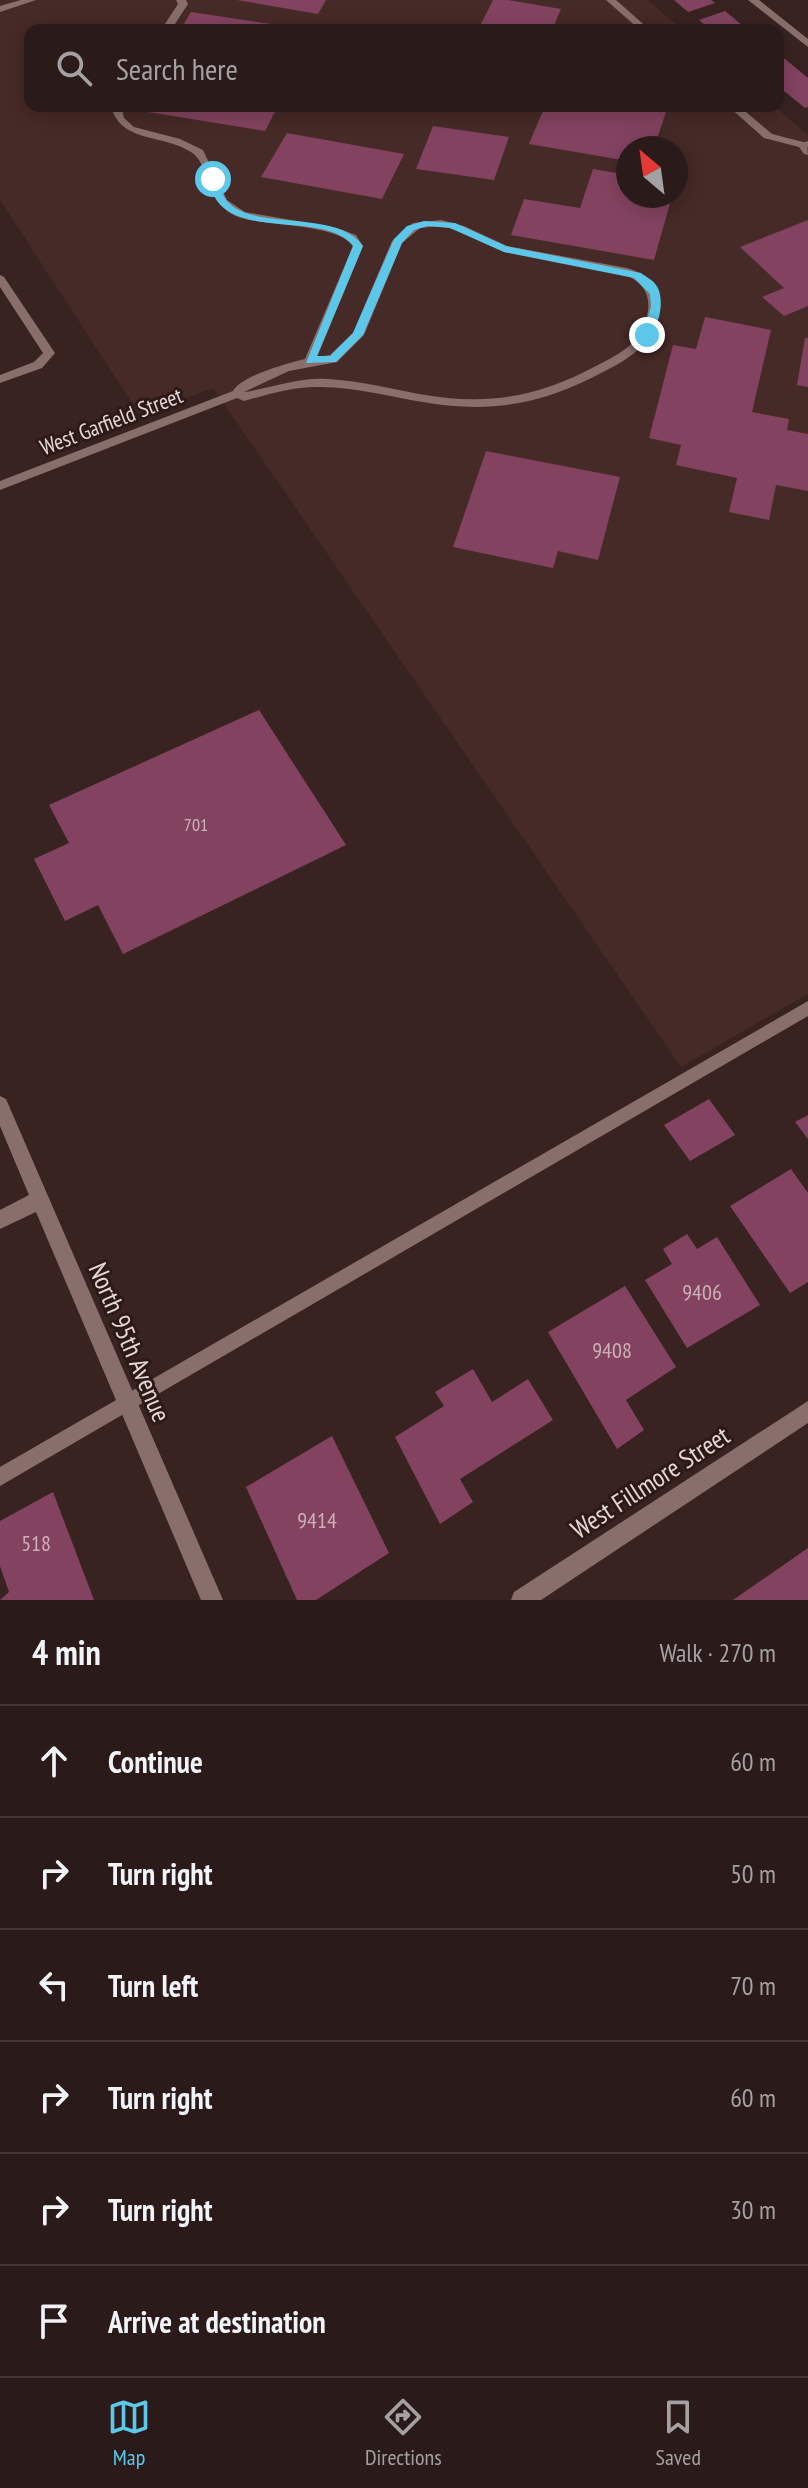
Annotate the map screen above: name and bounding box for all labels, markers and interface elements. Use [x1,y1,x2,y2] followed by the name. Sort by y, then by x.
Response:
[24,24,784,112] search box
[52,46,96,90] icon: search
[116,49,238,88] text: Search here
[616,136,688,208] north arrow
[195,161,231,197] route start
[629,317,665,353] route end
[36,381,186,461] street label: West Garfield Street
[184,813,208,836] house number: 701
[82,1257,178,1427] street label: North 95th Avenue
[682,1278,722,1306] house number: 9406
[592,1336,632,1364] house number: 9408
[564,1418,736,1546] street label: West Fillmore Street
[297,1506,337,1534] house number: 9414
[21,1529,51,1557] house number: 518
[32,1630,101,1674] text: 4 min
[659,1636,776,1669] text: Walk · 270 m
[32,1739,76,1783] icon: ahead
[108,1742,203,1781] text: Continue
[730,1745,776,1778] text: 60 m
[32,1851,76,1895] icon: right
[108,1854,212,1893] text: Turn right
[730,1857,776,1890] text: 50 m
[32,1963,76,2007] icon: left
[108,1966,198,2005] text: Turn left
[730,1969,776,2002] text: 70 m
[32,2075,76,2119] icon: right
[108,2078,212,2117] text: Turn right
[730,2081,776,2114] text: 60 m
[32,2187,76,2231] icon: right
[108,2190,212,2229] text: Turn right
[730,2193,776,2226] text: 30 m
[32,2299,76,2343] icon: arrive
[108,2302,326,2341] text: Arrive at destination
[107,2395,151,2471] tab: Map
[365,2395,442,2471] tab: Directions
[656,2395,701,2471] tab: Saved

